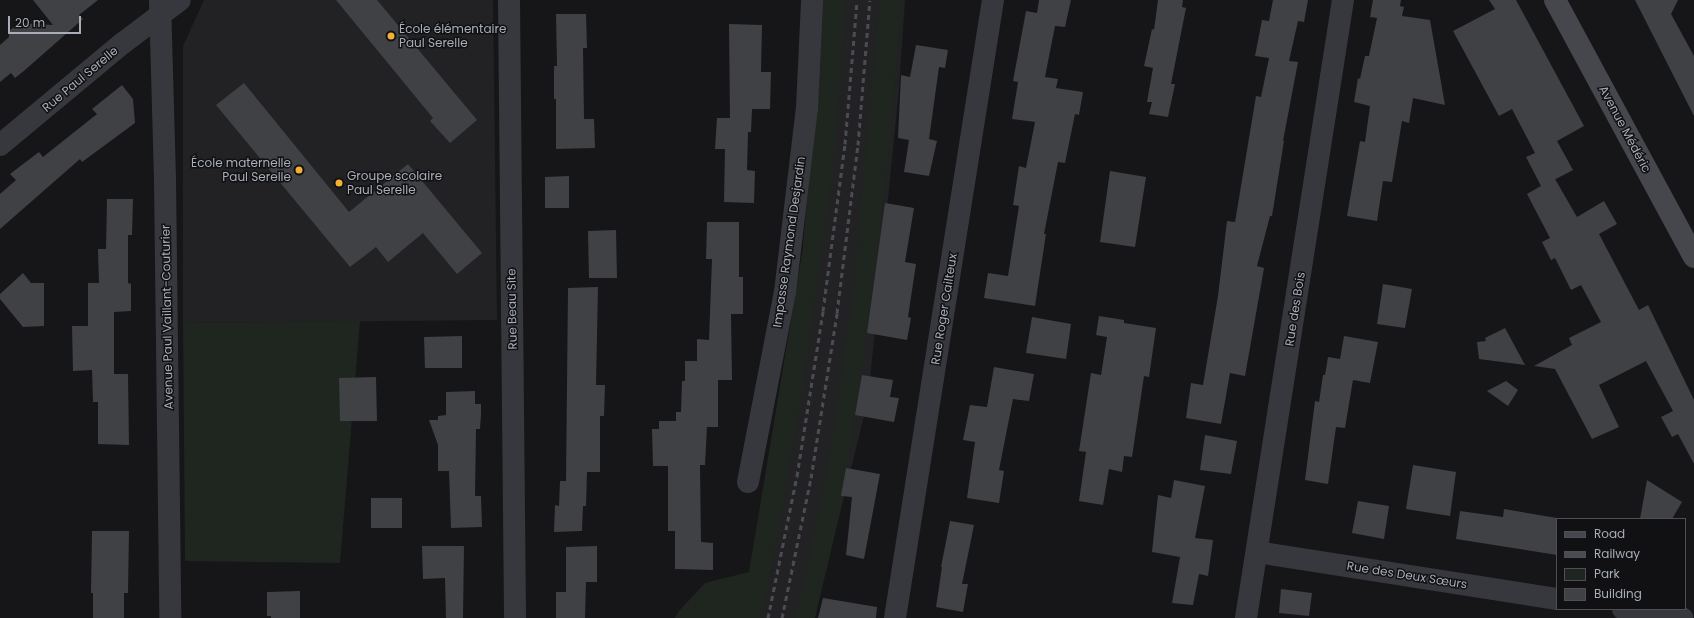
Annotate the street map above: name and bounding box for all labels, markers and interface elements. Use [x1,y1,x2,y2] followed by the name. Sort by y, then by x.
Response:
[10,8,83,34] scale bar
[15,14,45,31] text: 20 m
[399,22,506,50] place label: École élémentaire Paul Serelle
[386,31,396,41] marker: École élémentaire Paul Serelle
[39,43,121,115] street label: Rue Paul Serelle
[1596,83,1654,175] street label: Avenue Médéric
[191,156,291,184] place label: École maternelle Paul Serelle
[770,156,808,328] street label: Impasse Raymond Desjardin
[294,165,304,175] marker: École maternelle Paul Serelle
[347,169,442,197] place label: Groupe scolaire Paul Serelle
[334,178,344,188] marker: Groupe scolaire Paul Serelle
[158,224,176,410] street label: Avenue Paul Vaillant-Couturier
[928,252,960,366] street label: Rue Roger Cailteux
[504,268,520,350] street label: Rue Beau Site
[1282,271,1308,347] street label: Rue des Bois
[1556,518,1686,610] legend
[1594,525,1625,542] text: Road
[1594,545,1640,562] text: Railway
[1346,558,1468,592] street label: Rue des Deux Sœurs
[1594,565,1620,582] text: Park
[1594,585,1642,602] text: Building

